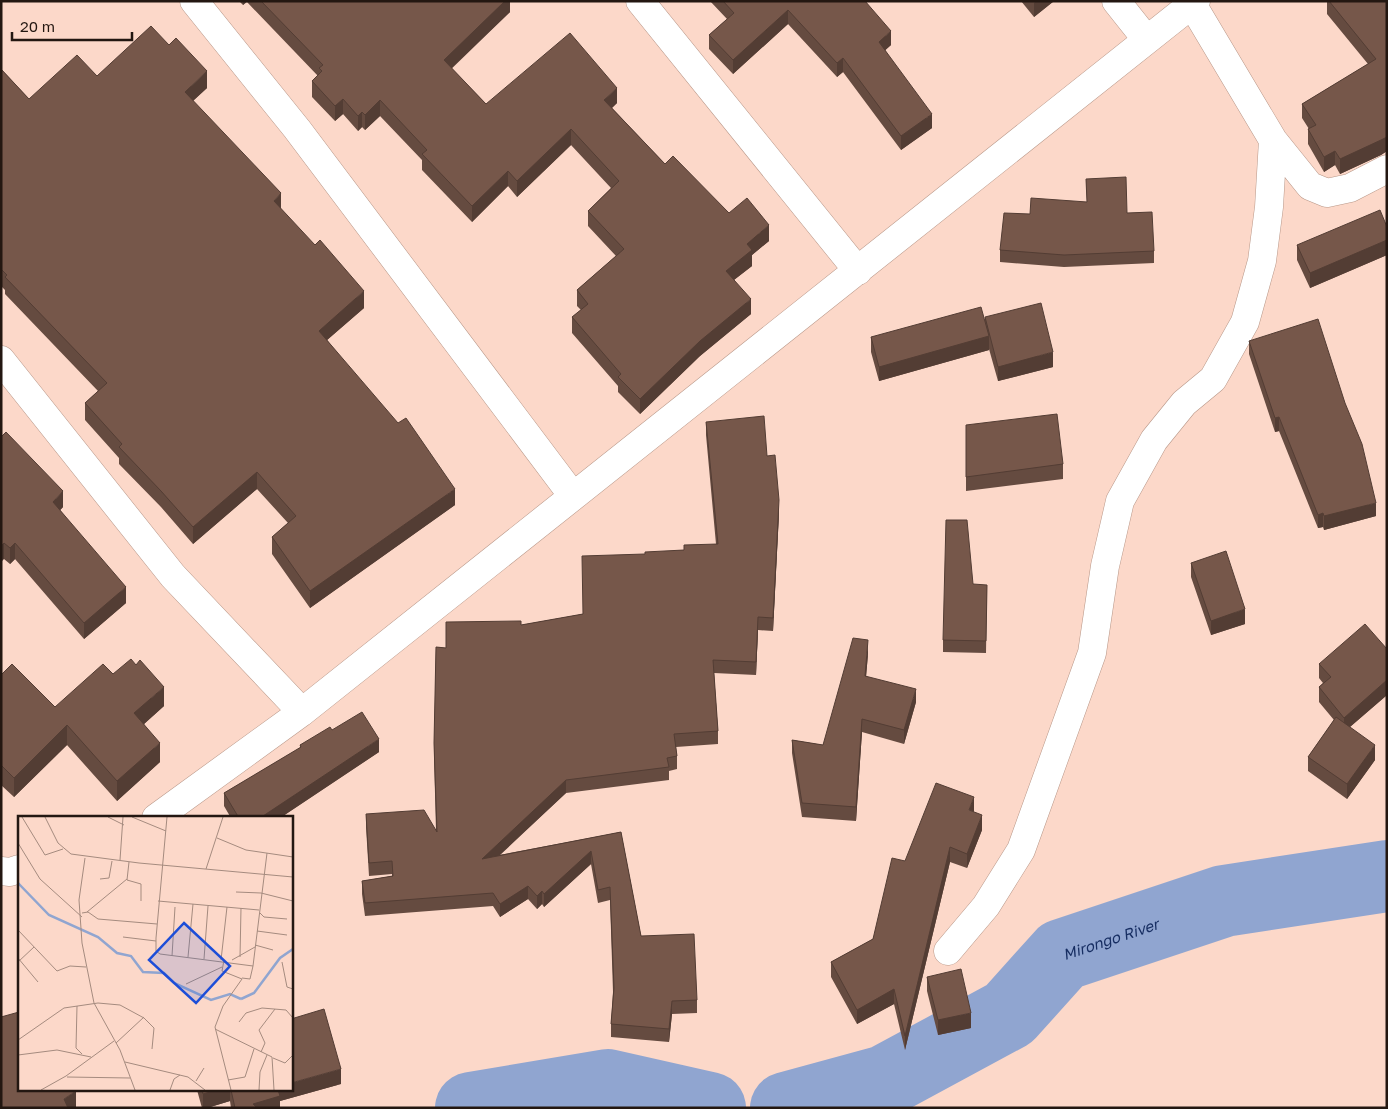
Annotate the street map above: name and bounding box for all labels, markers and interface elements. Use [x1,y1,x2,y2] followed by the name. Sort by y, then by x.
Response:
[12,10,132,42] scale bar
[20,17,55,35] text: 20 m
[18,816,292,1092] inset map
[1060,914,1163,963] water label: Mirongo River

